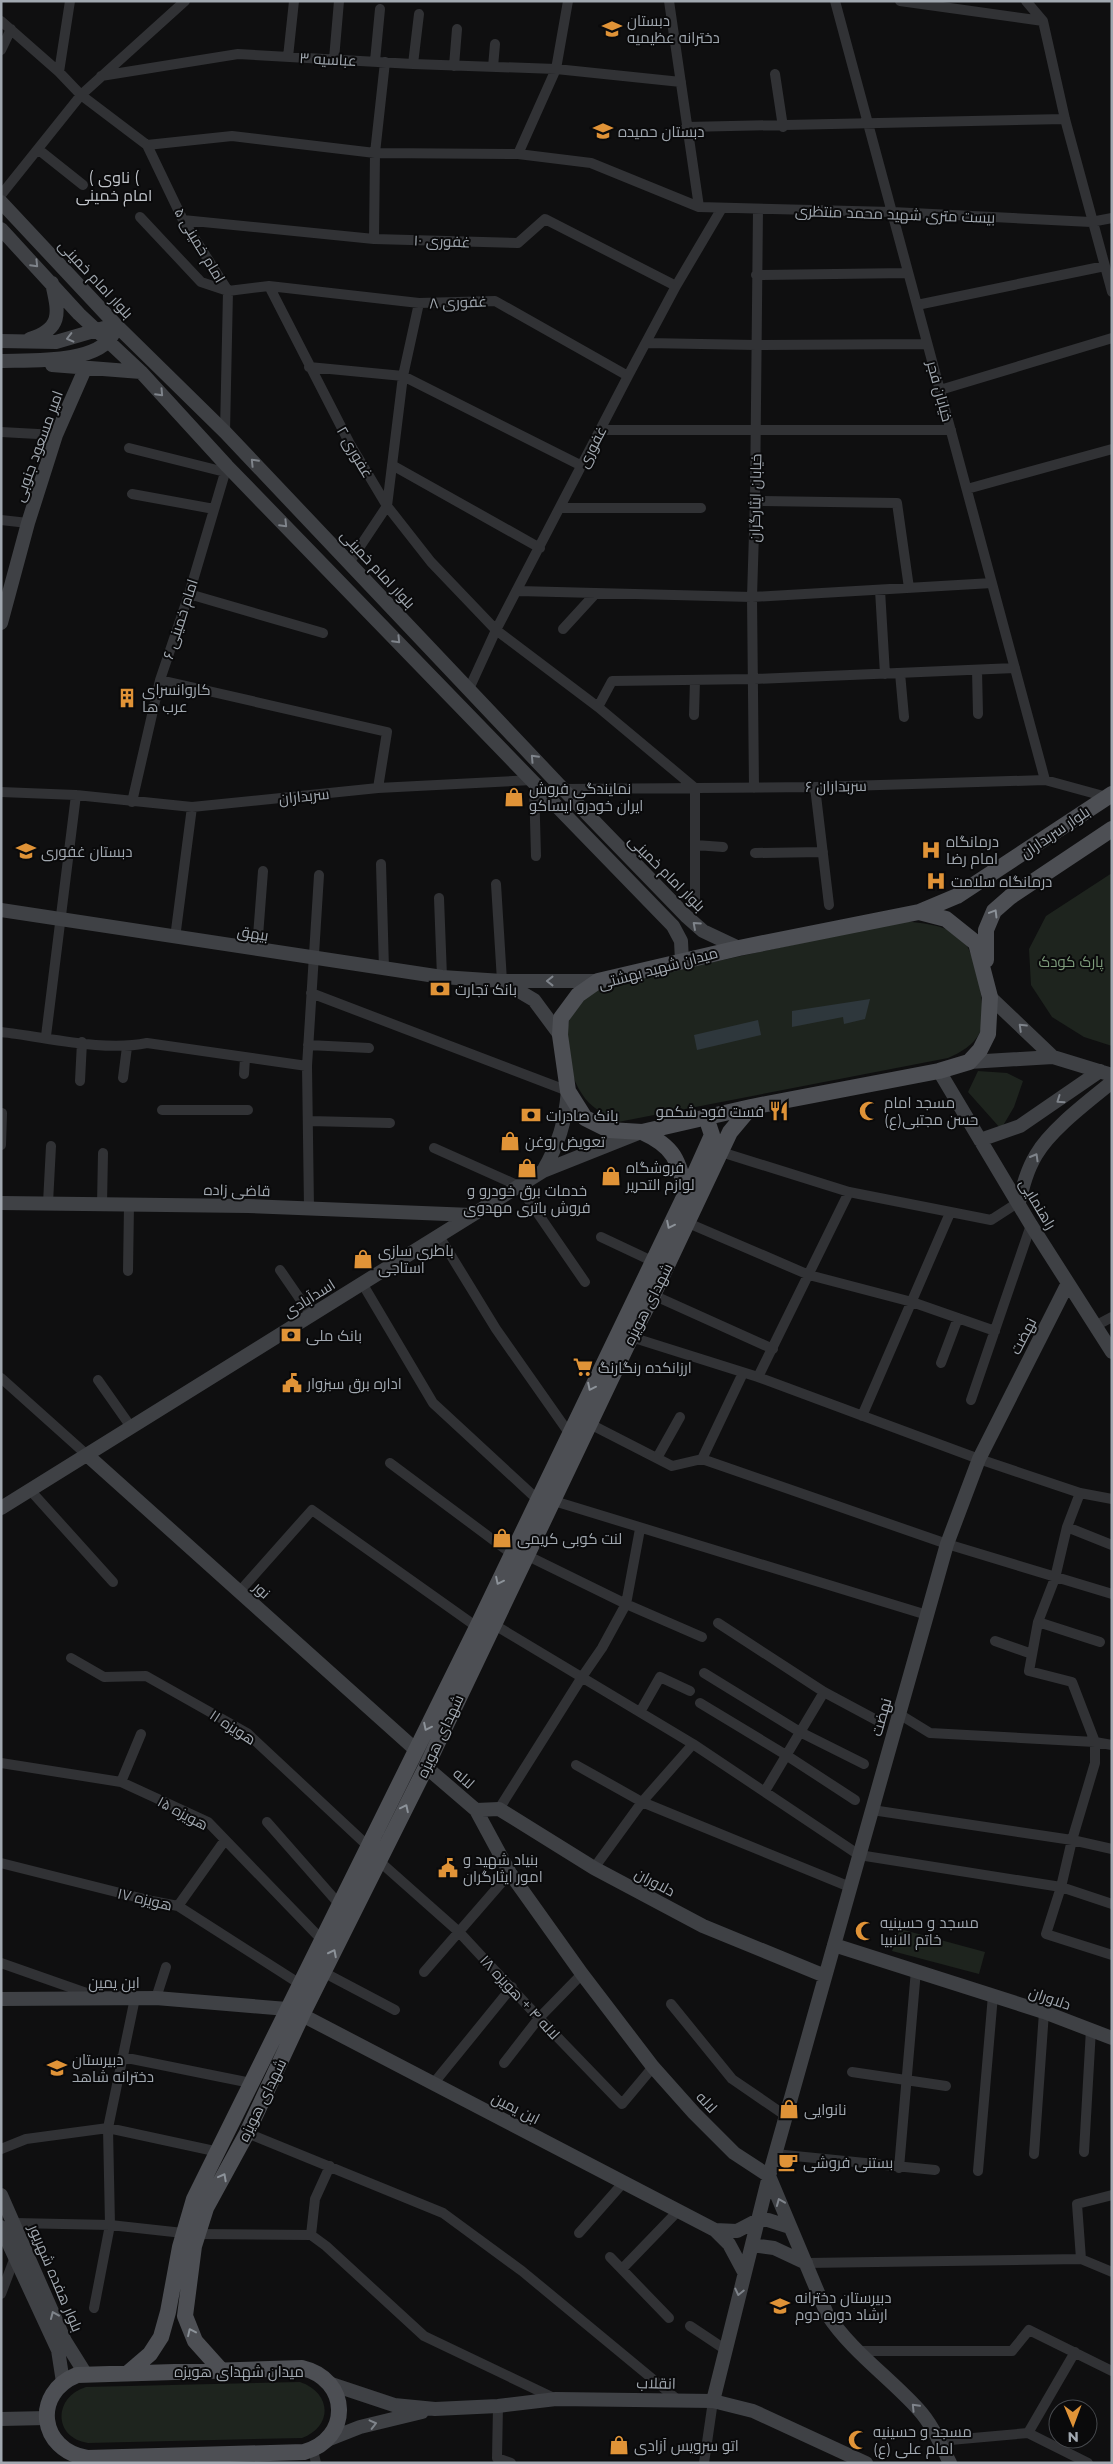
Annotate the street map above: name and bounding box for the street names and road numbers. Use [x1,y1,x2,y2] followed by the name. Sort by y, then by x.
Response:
[299,48,357,70] street label: عباسیه ۳
[794,201,996,228] street label: بیست متری شهید محمد منتظری
[169,204,230,286] street label: امام خمینی ۵
[413,231,471,252] street label: غفوری ۱۰
[54,236,137,323] street label: بلوار امام خمینی
[429,291,487,314] street label: غفوری ۸
[922,358,957,424] street label: خیابان فجر
[9,388,68,505] street label: امیر مسعود جنوبی
[332,423,377,482] street label: غفوری ۲
[573,423,611,472] street label: غفوری
[745,453,766,543] street label: خیابان ایثارگران
[336,526,419,613] street label: بلوار امام خمینی
[158,577,203,662] street label: امام خمینی ۶
[805,776,867,797] street label: سربداران ۶
[278,784,330,809] street label: سربداران
[1017,802,1094,863] street label: بلوار سربداران
[624,831,709,916] street label: بلوار امام خمینی
[236,921,270,946] street label: بیهق
[596,943,720,994] street label: میدان شهید بهشتی
[1015,1175,1061,1233] street label: راهنمایی
[203,1180,271,1201] street label: قاضی زاده
[619,1260,678,1349] street label: شهدای هویزه
[280,1275,339,1322] street label: اسدآبادی
[1006,1314,1041,1358] street label: نهضت
[249,1577,275,1603] street label: نور
[412,1691,468,1781] street label: شهدای هویزه
[866,1696,896,1739] street label: نهضت
[206,1705,260,1749] street label: هویزه ۱۱
[449,1763,479,1793] street label: لاله
[154,1792,212,1834] street label: هویزه ۱۵
[631,1864,678,1901] street label: دلاوران
[116,1883,174,1915] street label: هویزه ۱۷
[476,1951,564,2043] street label: لاله ۴ + هویزه ۱۸
[88,1973,140,1993] street label: ابن یمین
[1026,1982,1073,2015] street label: دلاوران
[234,2056,291,2145] street label: شهدای هویزه
[692,2087,722,2117] street label: لاله
[488,2088,543,2129] street label: ابن یمین
[24,2221,87,2335] street label: بلوار هفده شهریور
[174,2362,304,2382] street label: میدان شهدای هویزه
[636,2373,676,2393] street label: انقلاب

